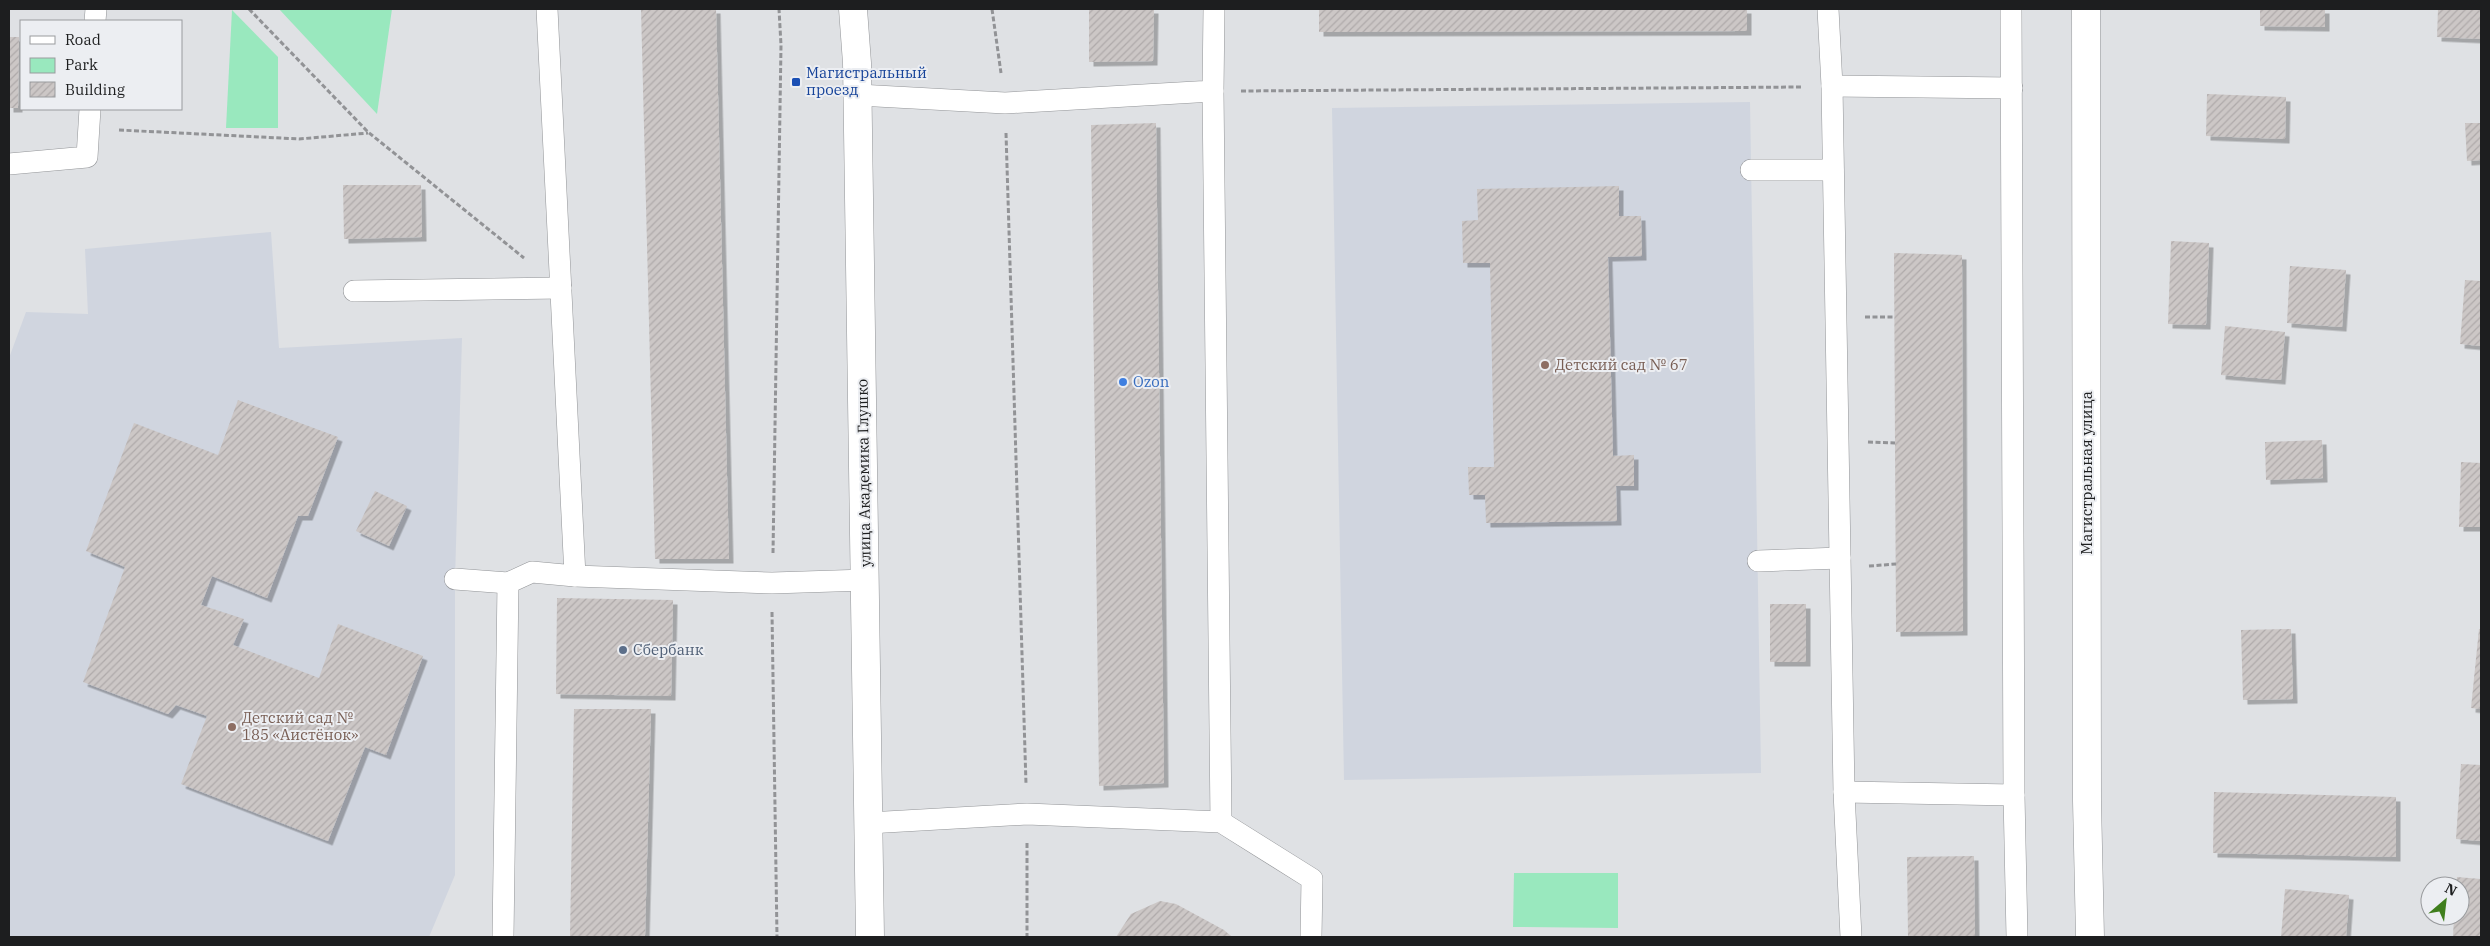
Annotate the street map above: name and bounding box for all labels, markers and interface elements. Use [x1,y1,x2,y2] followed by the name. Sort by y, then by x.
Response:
[20,20,182,110] legend
[65,30,101,49] text: Road
[65,55,98,74] text: Park
[806,63,927,99] place label: Магистральный проезд
[790,76,802,88] marker: Магистральный проезд
[65,80,125,99] text: Building
[1555,355,1688,374] place label: Детский сад № 67
[1539,359,1551,371] marker: Детский сад № 67
[1133,372,1170,391] place label: Ozon
[1117,376,1129,388] marker: Ozon
[852,379,875,567] street label: улица Академика Глушко
[2077,391,2096,555] street label: Магистральная улица
[633,640,704,659] place label: Сбербанк
[617,644,629,656] marker: Сбербанк
[242,708,359,744] place label: Детский сад № 185 «Аистёнок»
[226,721,238,733] marker: Детский сад № 185 «Аистёнок»
[2420,876,2470,926] north arrow
[2442,879,2460,900] text: N

